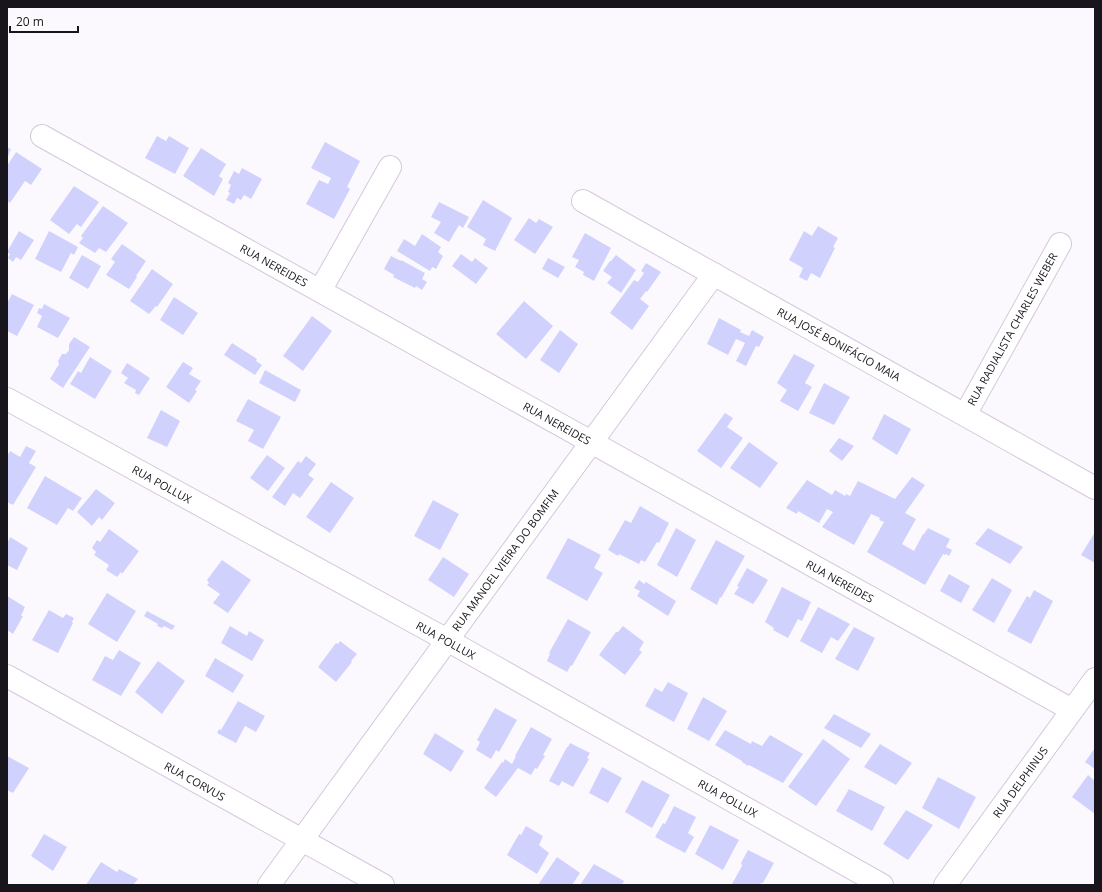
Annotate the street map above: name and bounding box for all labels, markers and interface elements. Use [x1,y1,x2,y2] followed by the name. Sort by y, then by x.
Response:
[10,8,78,34] scale bar
[16,13,44,30] text: 20 m
[238,240,310,290] street label: RUA NEREIDES
[964,250,1061,408] street label: RUA RADIALISTA CHARLES WEBER
[775,304,903,384] street label: RUA JOSÉ BONIFÁCIO MAIA
[521,398,593,448] street label: RUA NEREIDES
[130,462,195,507] street label: RUA POLLUX
[448,486,562,634] street label: RUA MANOEL VIEIRA DO BOMFIM
[804,556,876,606] street label: RUA NEREIDES
[414,618,479,663] street label: RUA POLLUX
[989,743,1051,821] street label: RUA DELPHINUS
[162,758,228,804] street label: RUA CORVUS
[696,776,761,821] street label: RUA POLLUX

